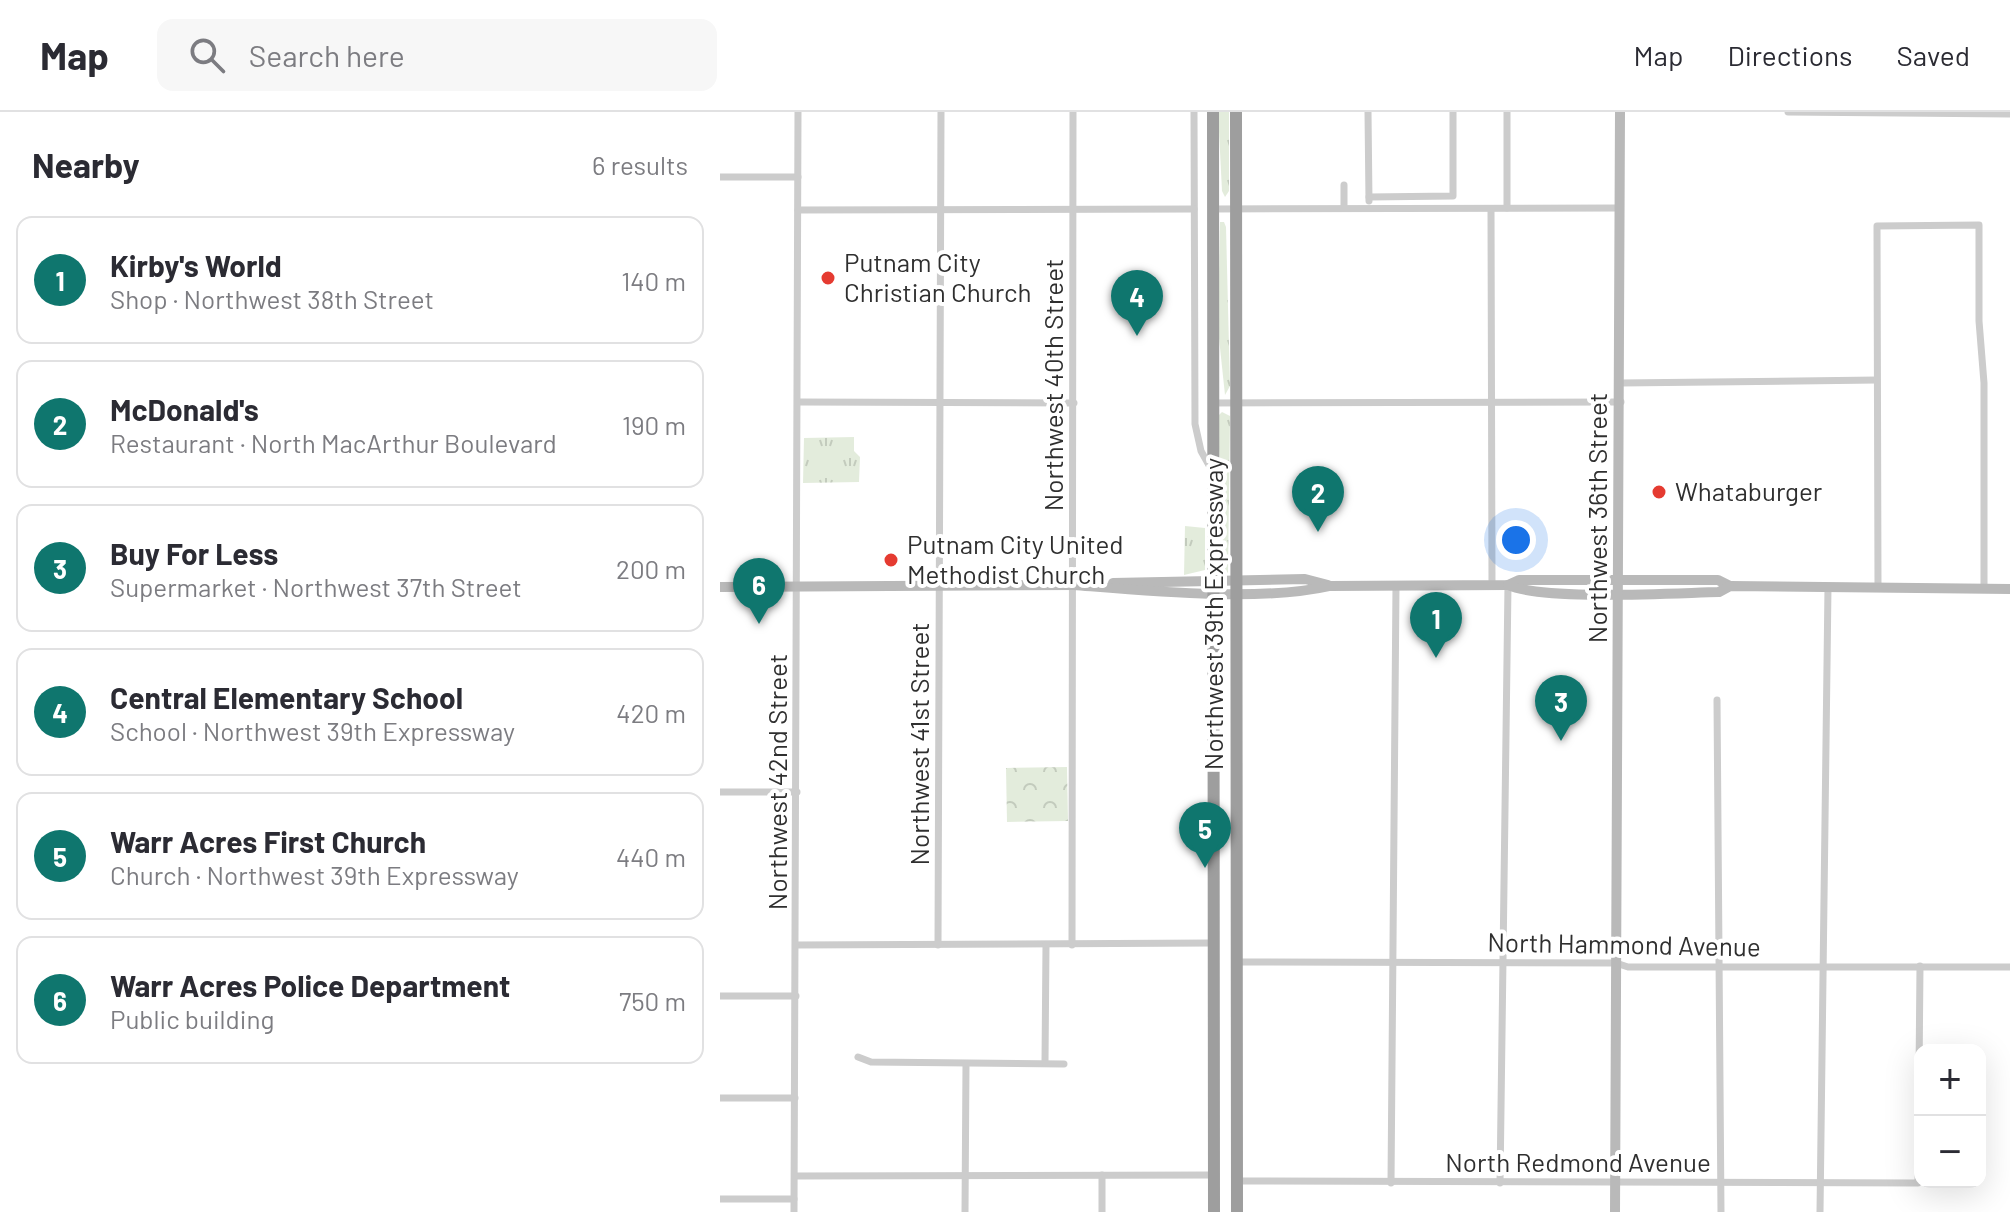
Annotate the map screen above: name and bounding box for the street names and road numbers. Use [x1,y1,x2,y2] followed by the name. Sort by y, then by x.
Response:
[1037,259,1068,511] street label: Northwest 40th Street
[1581,393,1612,643] street label: Northwest 36th Street
[1197,458,1228,770] street label: Northwest 39th Expressway
[903,622,934,866] street label: Northwest 41st Street
[761,654,792,910] street label: Northwest 42nd Street
[1487,926,1761,961] street label: North Hammond Avenue
[1445,1146,1711,1177] street label: North Redmond Avenue

